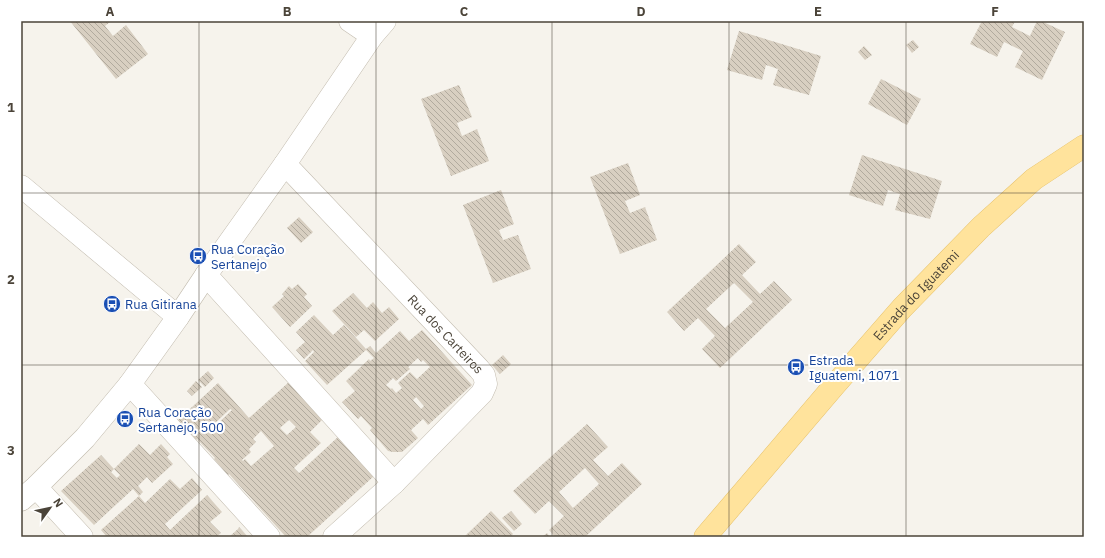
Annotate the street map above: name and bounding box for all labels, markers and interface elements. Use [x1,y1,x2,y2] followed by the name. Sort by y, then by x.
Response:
[106,3,115,20] text: A
[283,3,292,20] text: B
[460,3,469,20] text: C
[636,3,646,20] text: D
[814,3,822,20] text: E
[991,3,999,20] text: F
[7,99,15,116] text: 1
[211,241,285,273] place label: Rua Coração Sertanejo
[188,246,208,266] bus stop icon: Rua Coração Sertanejo
[869,246,963,344] street label: Estrada do Iguatemi
[7,271,15,288] text: 2
[404,291,488,377] street label: Rua dos Carteiros
[102,294,122,314] bus stop icon: Rua Gitirana
[125,296,197,313] place label: Rua Gitirana
[809,352,900,384] place label: Estrada Iguatemi, 1071
[786,357,806,377] bus stop icon: Estrada Iguatemi, 1071
[138,404,224,436] place label: Rua Coração Sertanejo, 500
[115,409,135,429] bus stop icon: Rua Coração Sertanejo, 500
[7,442,15,459] text: 3
[30,488,70,528] north arrow
[50,495,66,510] text: N

